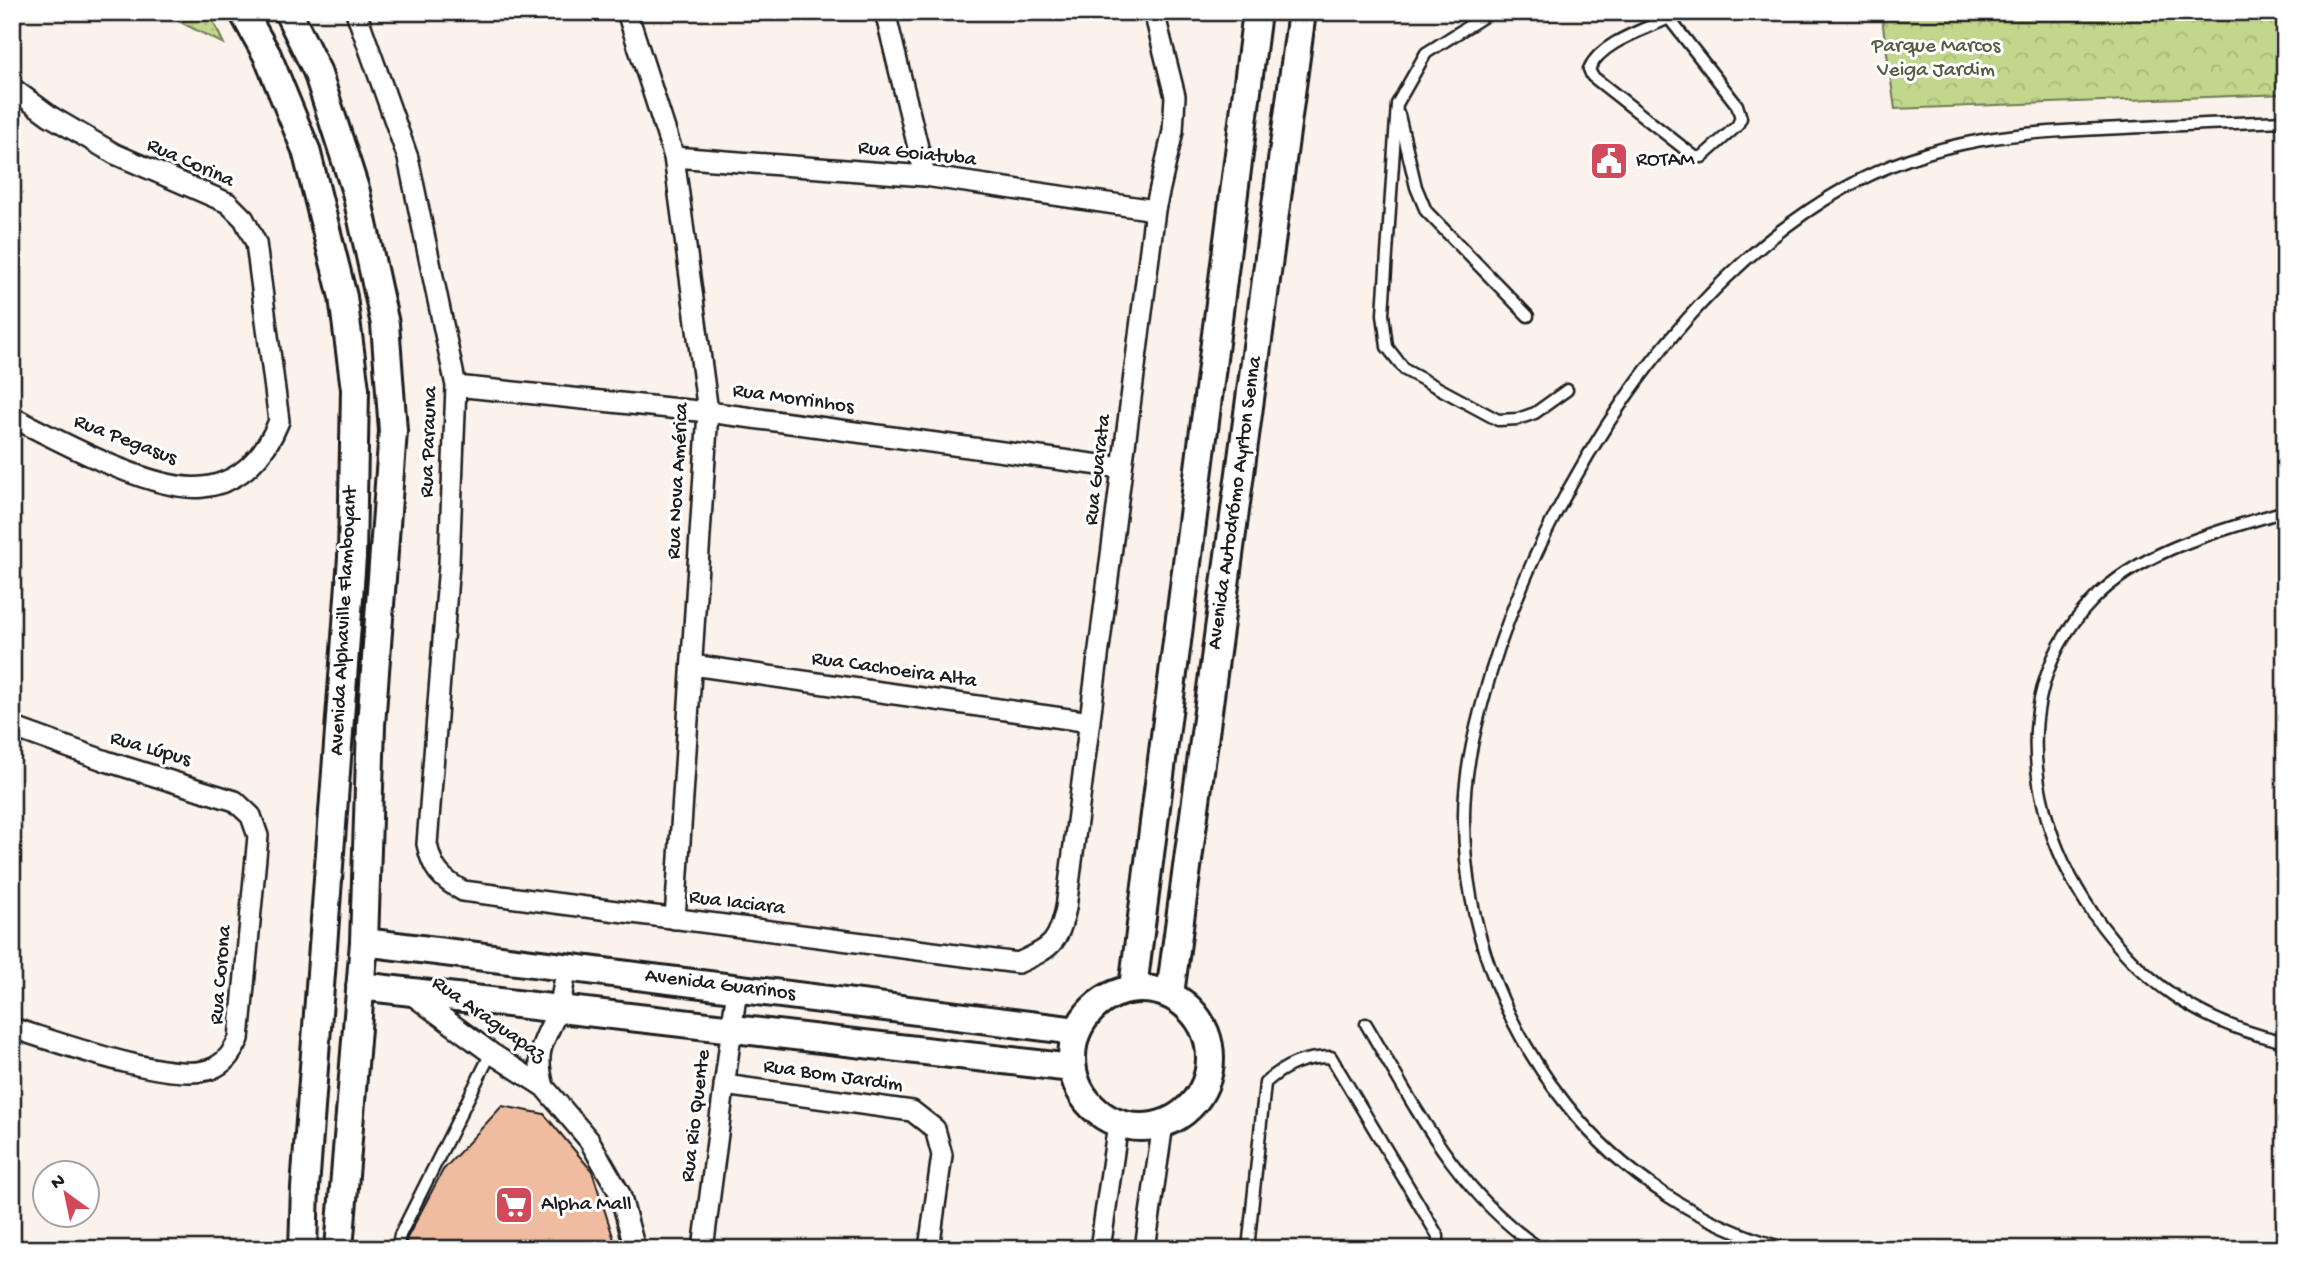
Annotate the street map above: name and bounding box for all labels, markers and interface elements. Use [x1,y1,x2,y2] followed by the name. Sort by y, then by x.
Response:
[1871,35,2001,84] park label: Parque Marcos Veiga Jardim
[142,134,239,195] street label: Rua Corina
[857,136,979,174] street label: Rua Goiatuba
[1588,140,1630,182] public building icon: ROTAM
[1636,149,1695,174] place label: ROTAM
[1203,353,1269,651] street label: Avenida Autodrómo Ayrton Senna
[731,379,857,421] street label: Rua Morrinhos
[416,385,444,498] street label: Rua Parauna
[662,401,696,560] street label: Rua Nova América
[70,410,181,473] street label: Rua Pegasus
[1080,412,1118,527] street label: Rua Guarata
[325,483,365,756] street label: Avenida Alphaville Flamboyant
[810,647,980,695] street label: Rua Cachoeira Alta
[107,727,195,774] street label: Rua Lúpus
[688,886,788,922] street label: Rua Iaciara
[205,923,239,1026] street label: Rua Corona
[643,964,798,1008] street label: Avenida Guarinos
[426,971,551,1069] street label: Rua Araguapaz
[676,1047,718,1184] street label: Rua Rio Quente
[761,1055,905,1099] street label: Rua Bom Jardim
[32,1160,102,1230] north arrow
[47,1170,70,1196] text: N
[493,1184,535,1226] supermarket icon: Alpha Mall
[541,1193,632,1218] place label: Alpha Mall

